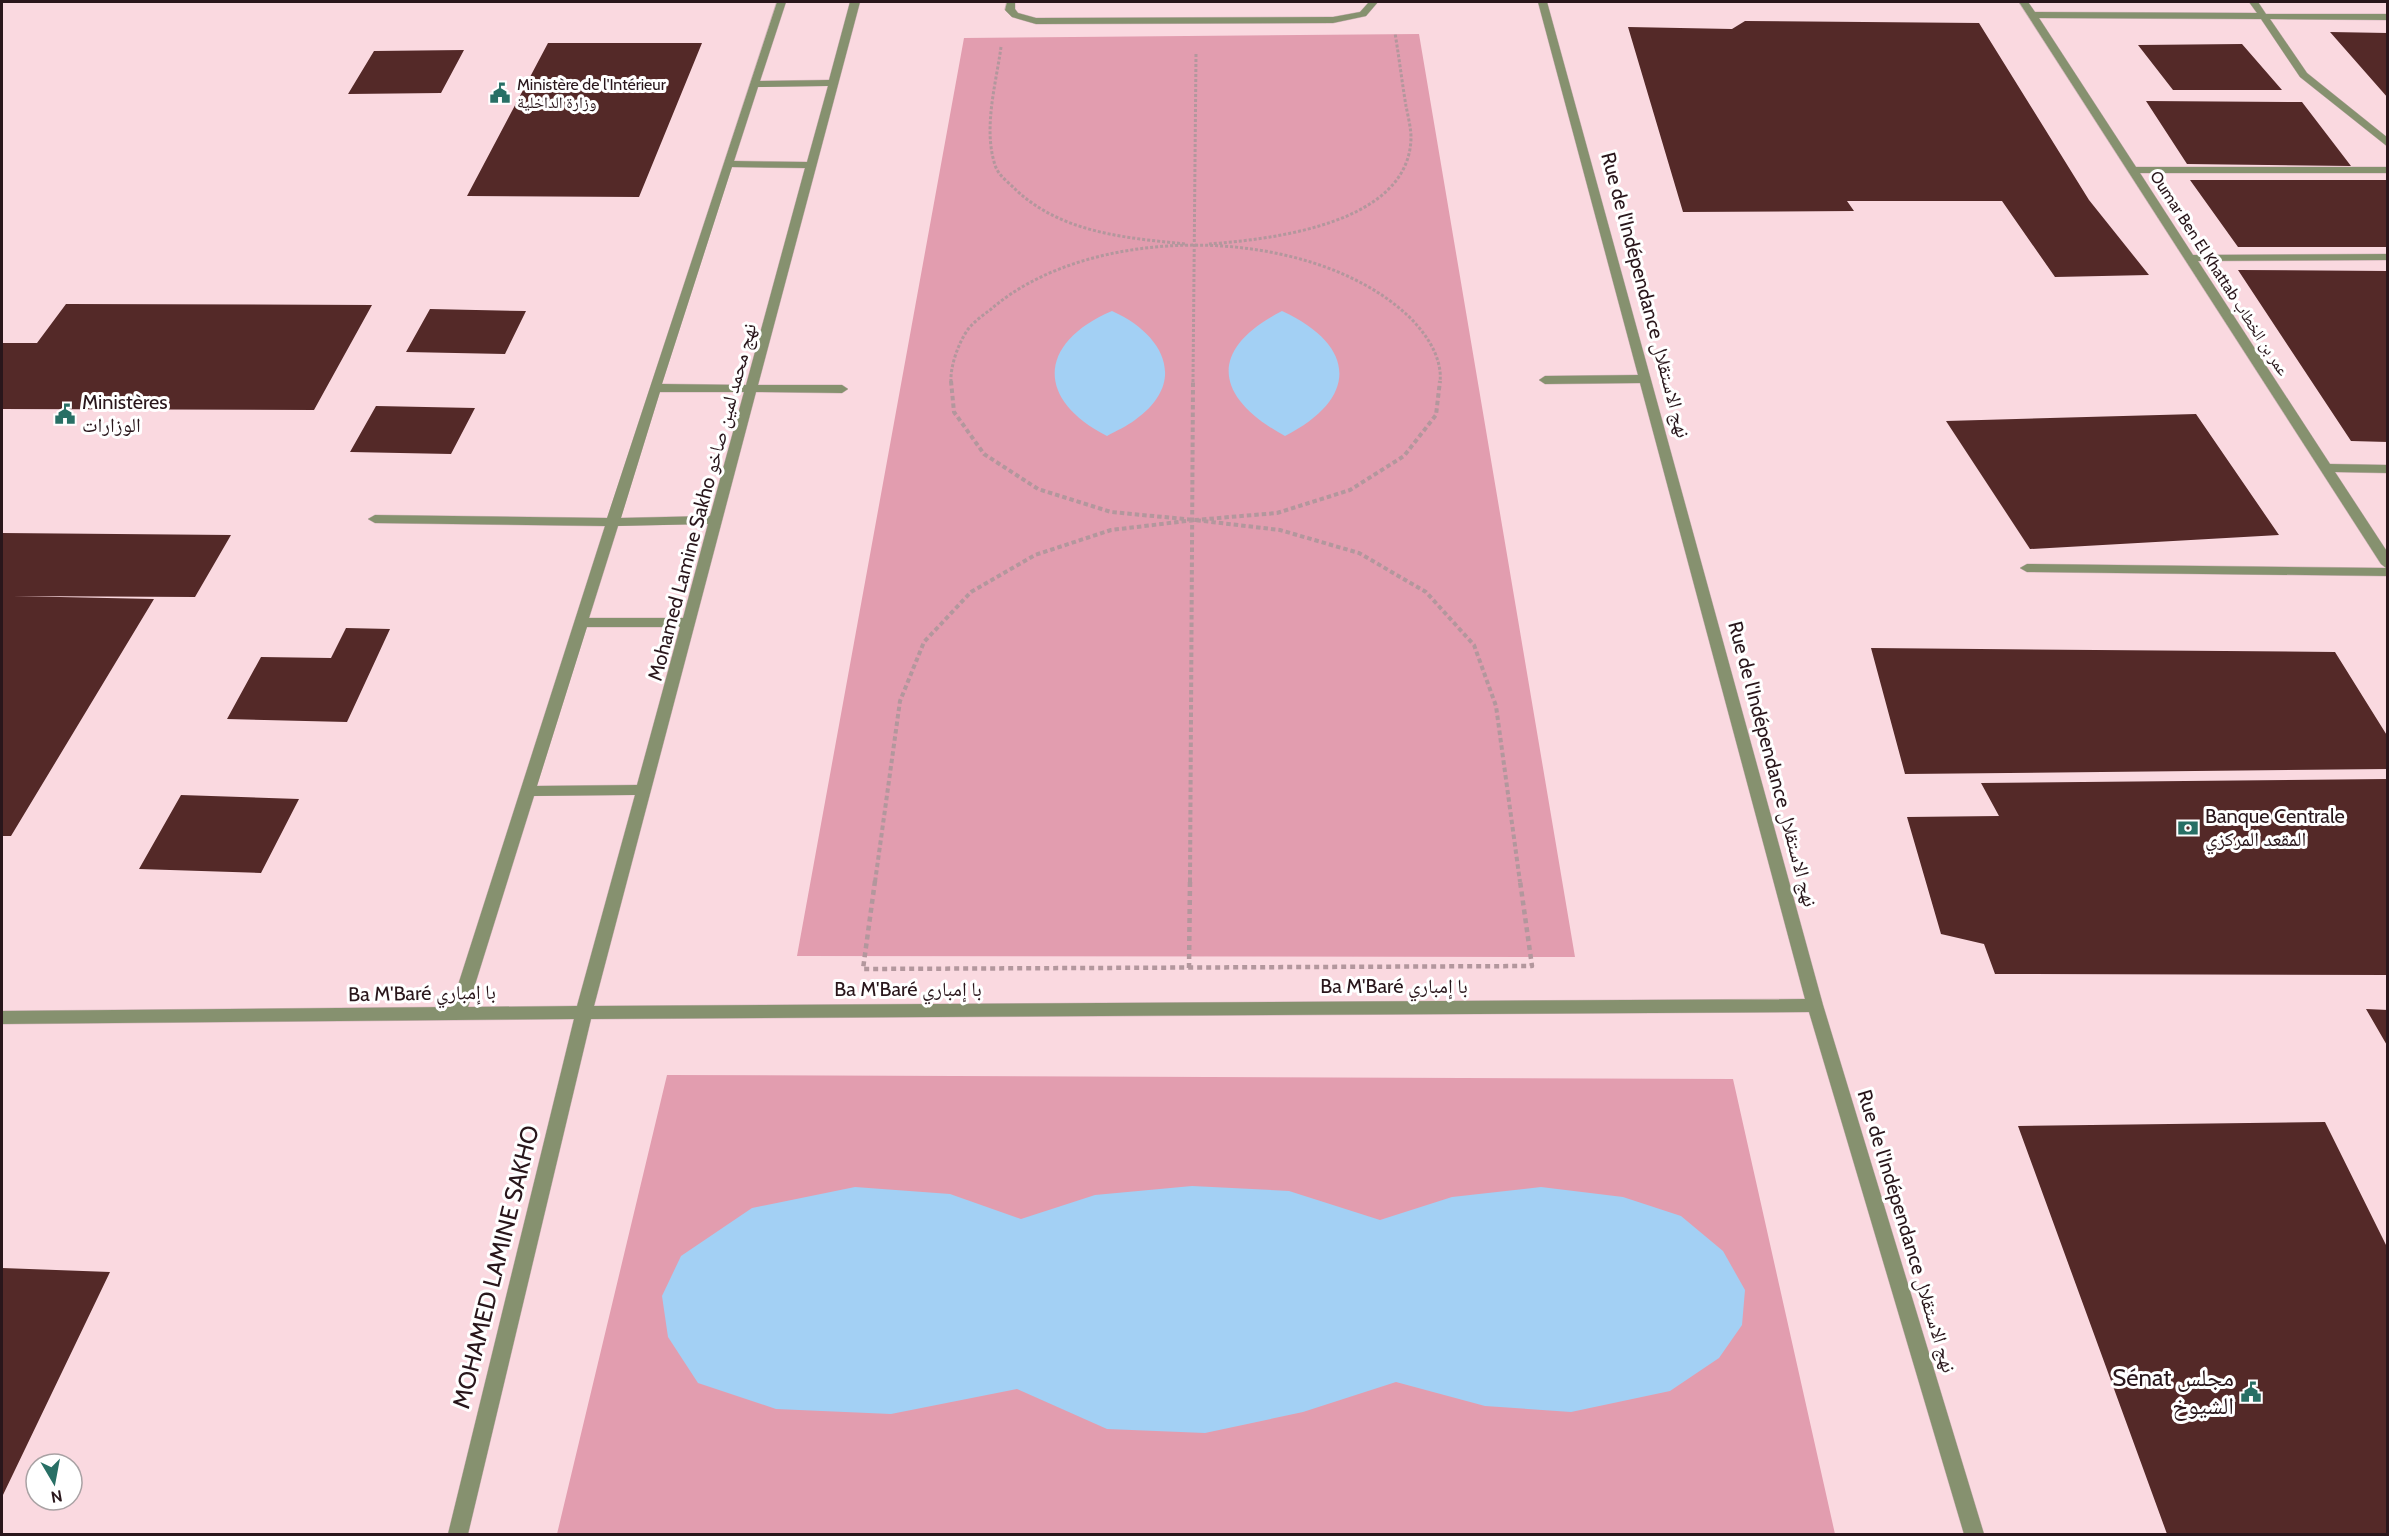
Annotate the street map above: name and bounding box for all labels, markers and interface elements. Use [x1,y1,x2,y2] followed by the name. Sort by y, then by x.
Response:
[517,75,667,112] place label: Ministère de l'Intérieur وزارة الداخلية
[488,81,512,105] public building icon: Ministère de l'Intérieur وزارة الداخلية
[1595,150,1696,441] street label: Rue de l'Indépendance نهج الاستقلال
[2145,167,2293,380] street label: Oumar Ben El Khattab عمر بن الخطاب
[643,321,762,684] street label: Mohamed Lamine Sakho نهج محمد لمين صاخو
[82,390,167,437] place label: Ministères الوزارات
[53,402,77,426] public building icon: Ministères الوزارات
[1722,619,1823,910] street label: Rue de l'Indépendance نهج الاستقلال
[2205,804,2345,855] place label: Banque Centrale المقعد المركزي
[2176,816,2200,840] bank icon: Banque Centrale المقعد المركزي
[1320,974,1468,1002] street label: Ba M'Baré با إمباري
[834,977,982,1005] street label: Ba M'Baré با إمباري
[348,980,496,1010] street label: Ba M'Baré با إمباري
[1851,1087,1962,1376] street label: Rue de l'Indépendance نهج الاستقلال
[446,1122,545,1411] street label: MOHAMED LAMINE SAKHO
[2112,1363,2234,1421] place label: Sénat مجلس الشيوخ
[2239,1380,2263,1404] public building icon: Sénat مجلس الشيوخ
[24,1452,84,1512] north arrow
[49,1486,64,1507] text: N

